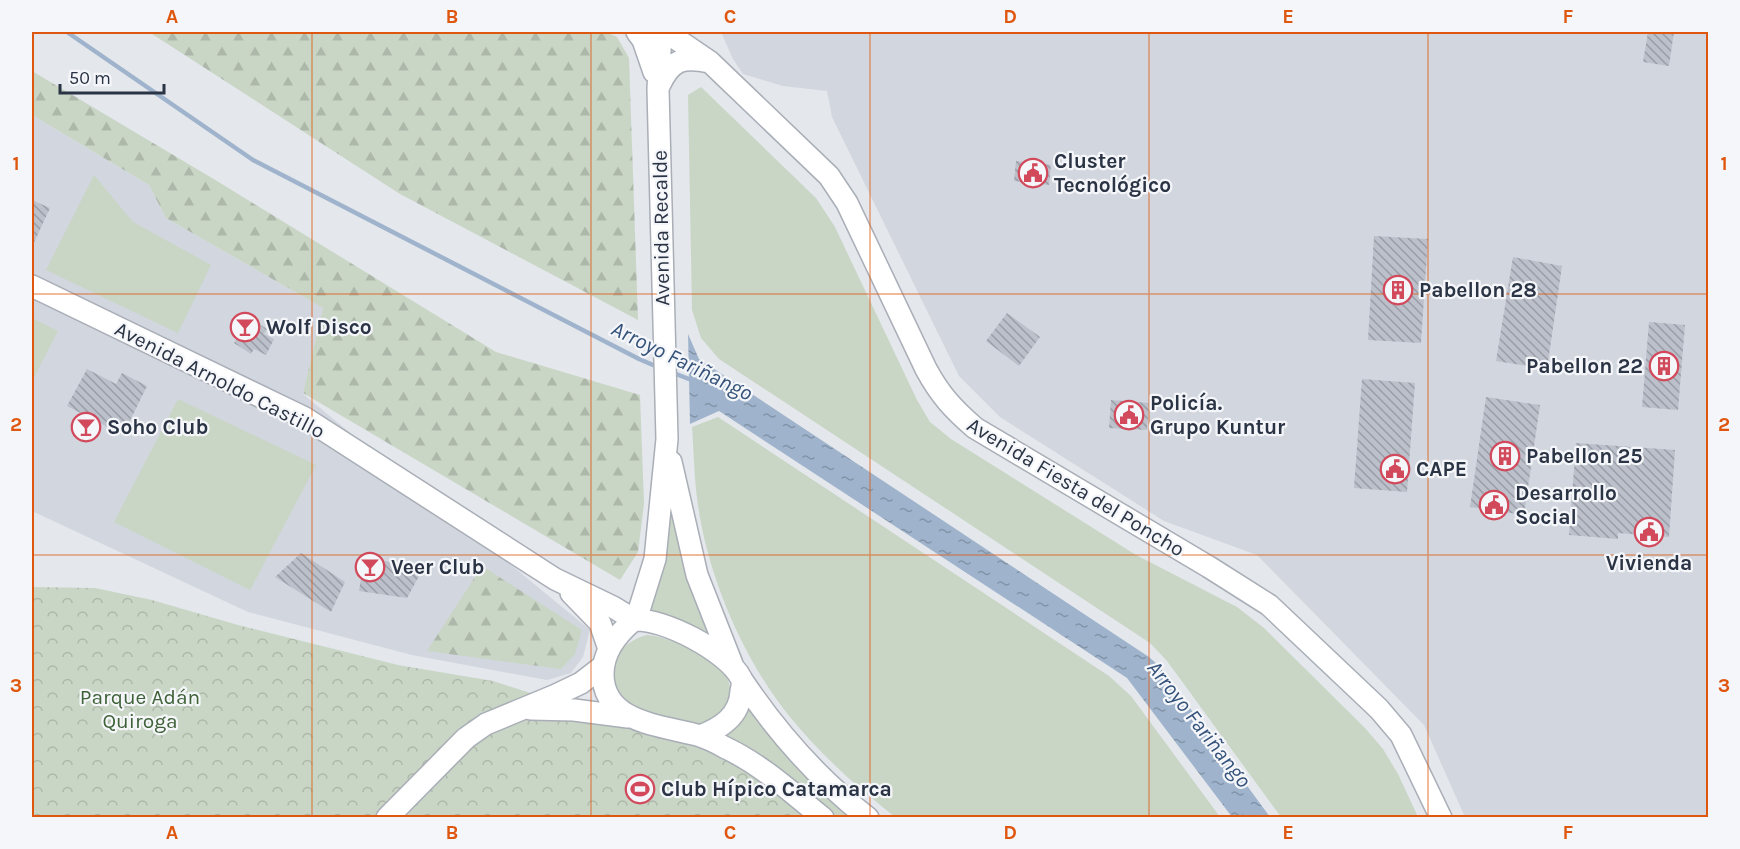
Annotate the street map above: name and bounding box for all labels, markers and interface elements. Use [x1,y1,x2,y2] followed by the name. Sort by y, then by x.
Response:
[166,5,179,28] text: A
[446,5,458,28] text: B
[724,5,736,28] text: C
[1003,5,1017,28] text: D
[1282,5,1294,28] text: E
[1563,5,1574,28] text: F
[60,57,164,95] scale bar
[69,67,111,89] text: 50 m
[1054,149,1171,197] place label: Cluster Tecnológico
[648,150,674,306] street label: Avenida Recalde
[12,152,20,175] text: 1
[1720,152,1728,175] text: 1
[1017,157,1049,189] public building icon: Cluster Tecnológico
[1382,274,1414,306] building icon: Pabellon 28
[1419,278,1537,302] place label: Pabellon 28
[229,311,261,343] bar icon: Wolf Disco
[266,315,372,339] place label: Wolf Disco
[607,316,757,406] water label: Arroyo Fariñango
[111,317,329,443] street label: Avenida Arnoldo Castillo
[1648,350,1680,382] building icon: Pabellon 22
[1526,354,1643,378] place label: Pabellon 22
[1150,391,1286,439] place label: Policía. Grupo Kuntur
[1113,399,1145,431] public building icon: Policía. Grupo Kuntur
[70,411,102,443] bar icon: Soho Club
[10,413,22,436] text: 2
[963,413,1189,561] street label: Avenida Fiesta del Poncho
[1718,413,1730,436] text: 2
[107,415,208,439] place label: Soho Club
[1489,440,1521,472] building icon: Pabellon 25
[1526,444,1643,468] place label: Pabellon 25
[1379,453,1411,485] public building icon: CAPE
[1416,457,1467,481] place label: CAPE
[1515,481,1617,529] place label: Desarrollo Social
[1478,489,1510,521] public building icon: Desarrollo Social
[1633,516,1665,548] public building icon: Vivienda
[354,551,386,583] bar icon: Veer Club
[1606,551,1692,575] place label: Vivienda
[391,555,484,579] place label: Veer Club
[1141,655,1257,793] water label: Arroyo Fariñango
[10,674,22,697] text: 3
[1718,674,1730,697] text: 3
[80,685,200,733] park label: Parque Adán Quiroga
[624,773,656,805] sports icon: Club Hípico Catamarca
[661,777,892,801] place label: Club Hípico Catamarca
[166,821,179,844] text: A
[446,821,458,844] text: B
[724,821,736,844] text: C
[1003,821,1017,844] text: D
[1282,821,1294,844] text: E
[1563,821,1574,844] text: F

